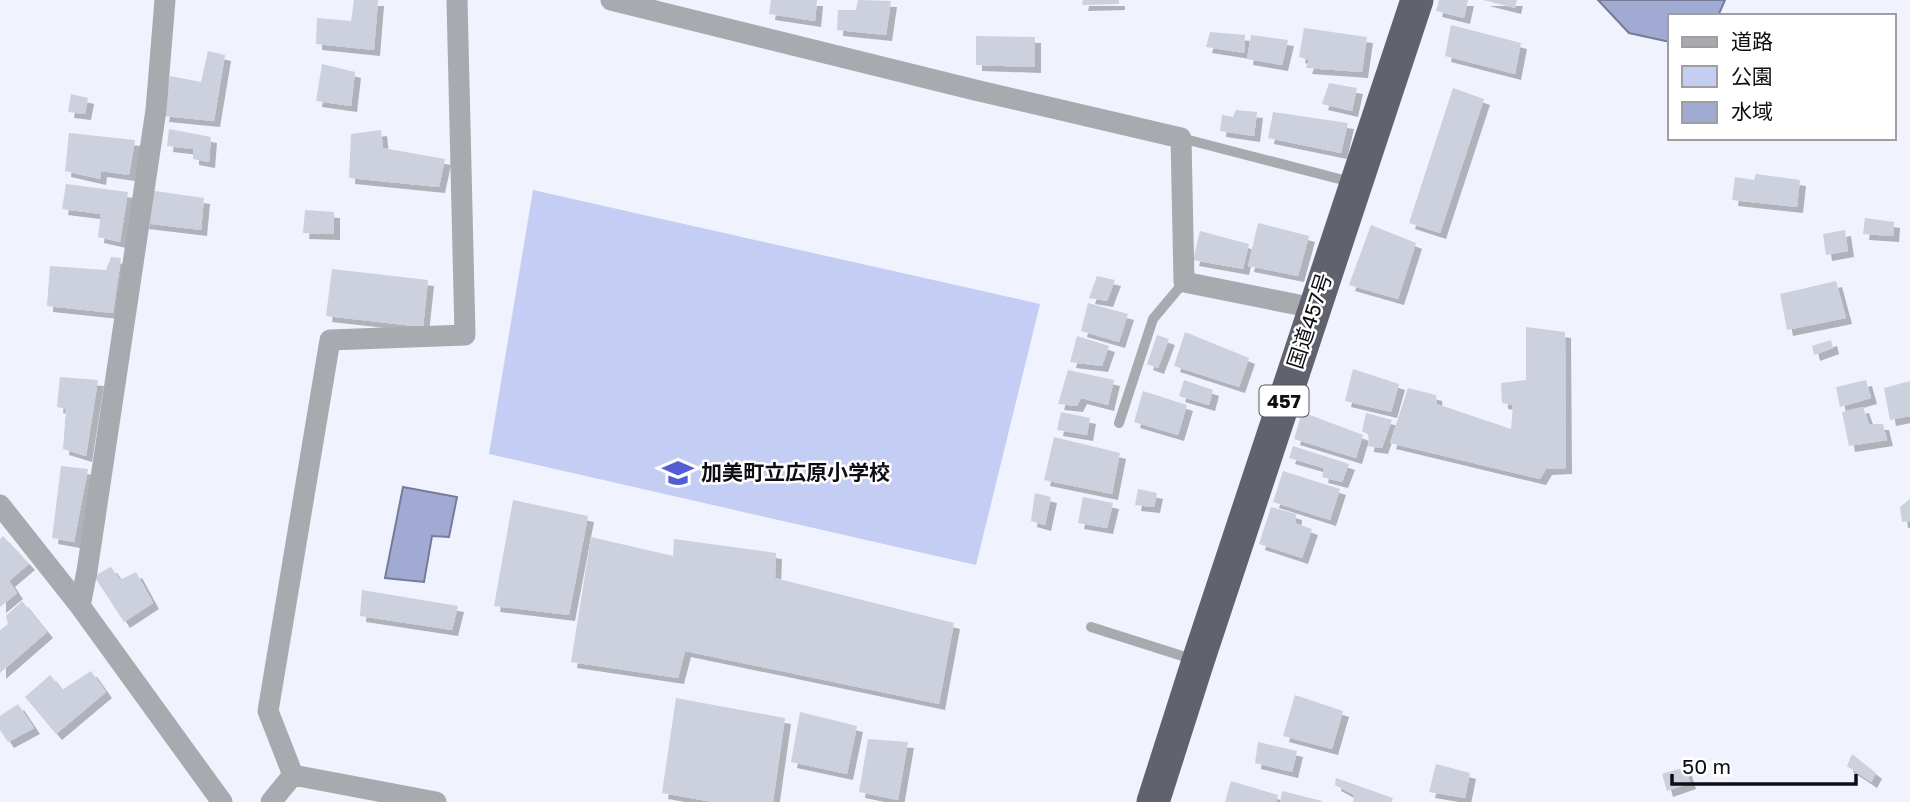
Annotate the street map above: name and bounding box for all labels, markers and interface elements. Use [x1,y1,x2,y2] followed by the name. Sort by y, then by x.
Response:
[1668,14,1896,140] legend
[1731,28,1773,54] text: 道路
[1731,63,1773,89] text: 公園
[1731,98,1773,124] text: 水域
[1281,270,1337,372] street label: 国道457号
[1260,386,1308,416] road number: 457
[661,456,695,490] school or university icon: 加美町立広原小学校
[701,459,890,485] place label: 加美町立広原小学校
[1672,742,1856,786] scale bar
[1682,753,1731,779] text: 50 m

